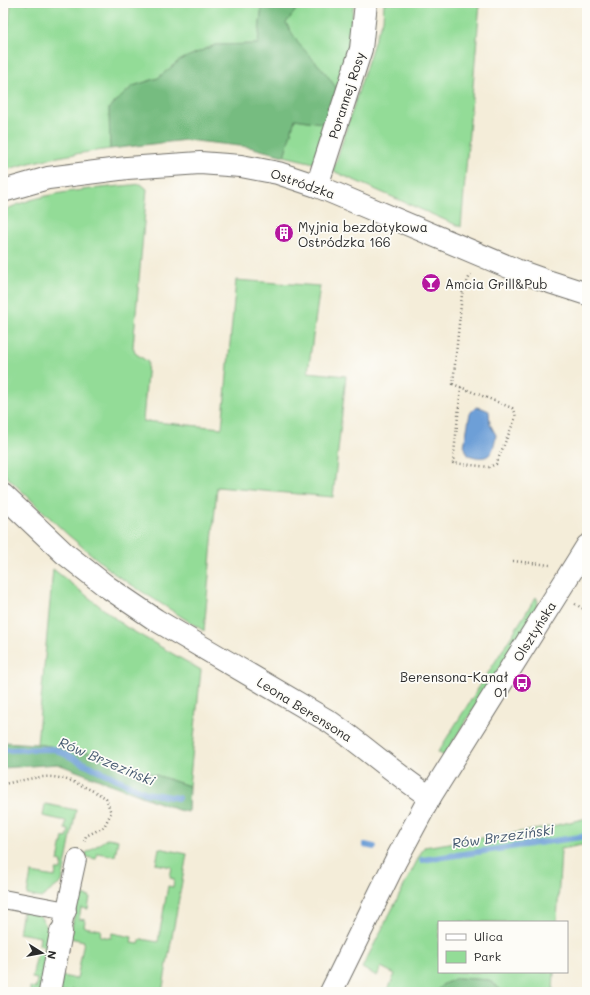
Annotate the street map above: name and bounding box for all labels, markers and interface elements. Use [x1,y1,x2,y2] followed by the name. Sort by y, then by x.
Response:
[324,49,368,141] street label: Porannej Rosy
[269,164,337,202] street label: Ostródzka
[298,218,428,250] place label: Myjnia bezdotykowa Ostródzka 166
[273,222,295,244] building icon: Myjnia bezdotykowa Ostródzka 166
[420,272,442,294] bar icon: Amcia Grill&Pub
[445,275,548,292] place label: Amcia Grill&Pub
[509,598,559,664] street label: Olsztyńska
[400,668,508,700] place label: Berensona-Kanał 01
[511,672,533,694] bus stop icon: Berensona-Kanał 01
[254,673,356,745] street label: Leona Berensona
[56,732,159,790] water label: Rów Brzeziński
[451,819,556,853] water label: Rów Brzeziński
[438,921,568,973] legend
[474,928,503,944] text: Ulica
[22,933,62,973] north arrow
[474,948,501,964] text: Park
[44,949,60,961] text: N

